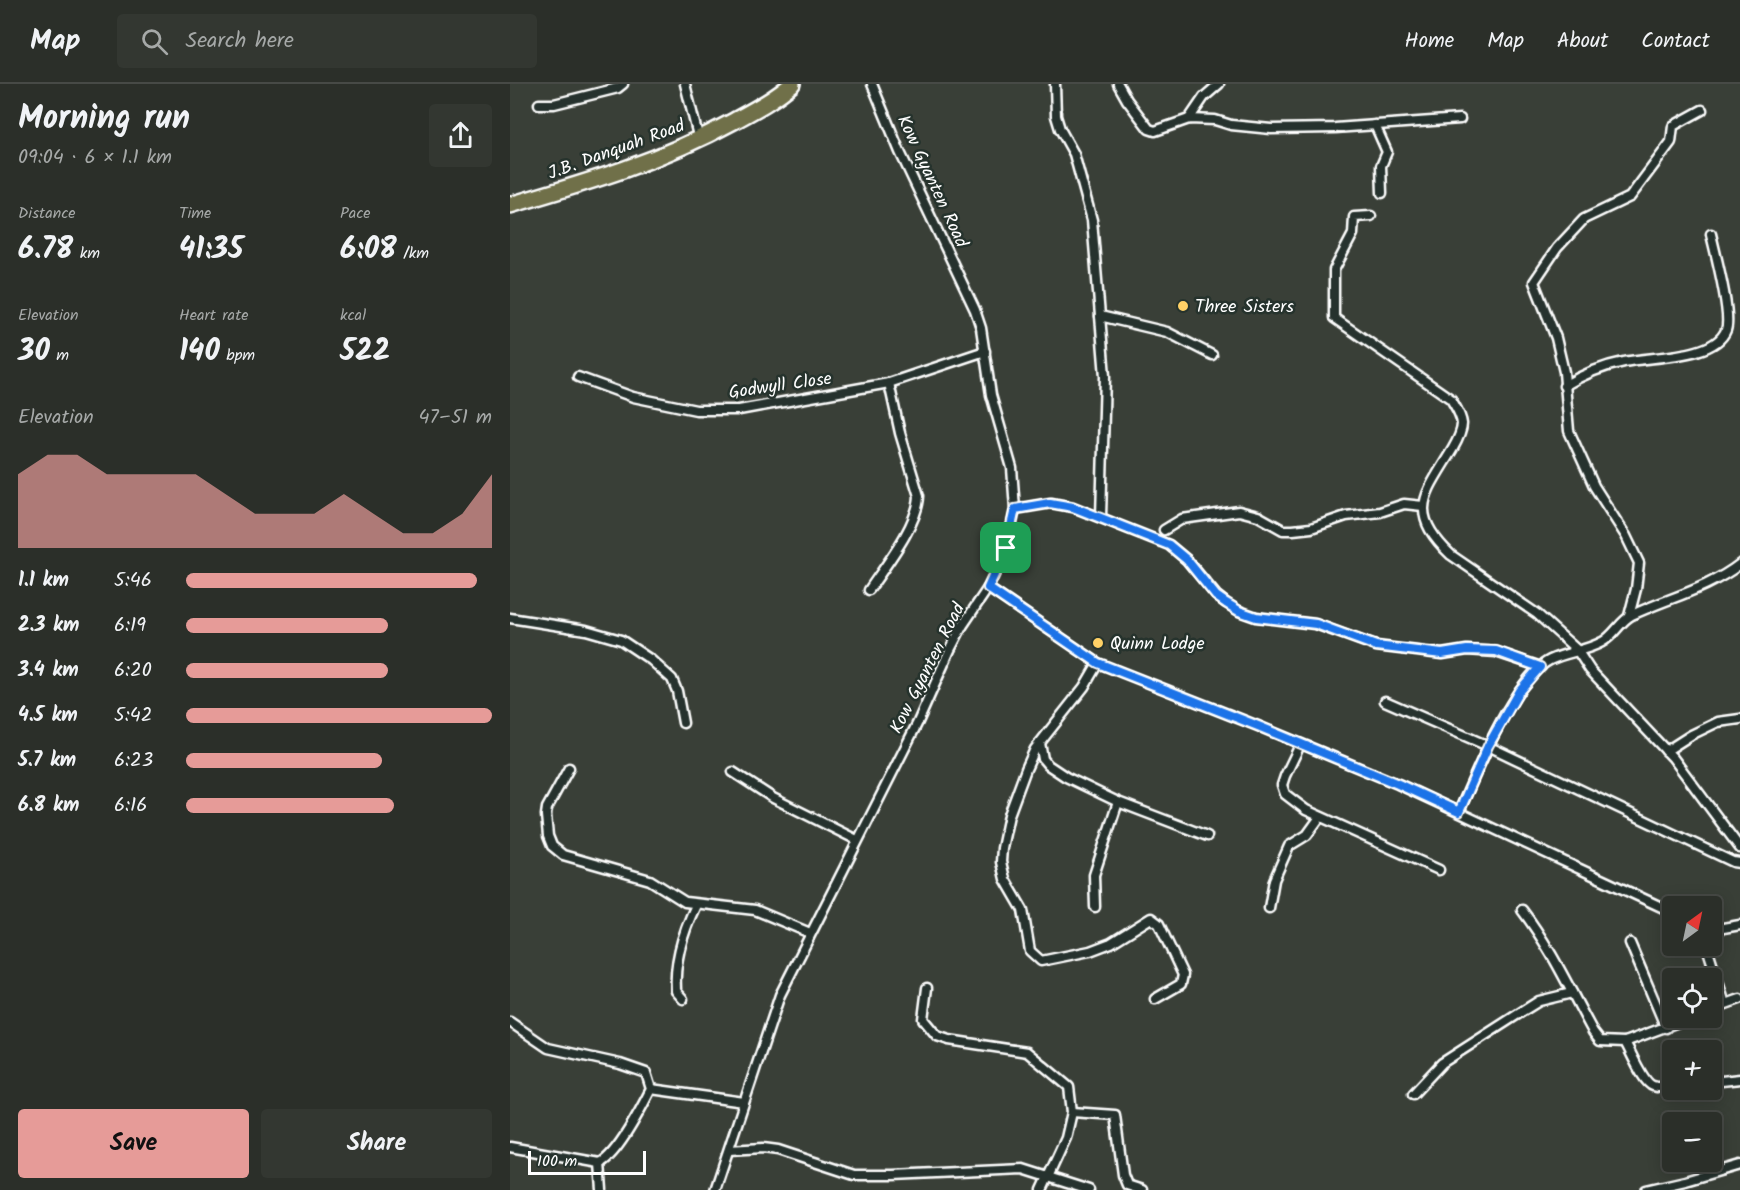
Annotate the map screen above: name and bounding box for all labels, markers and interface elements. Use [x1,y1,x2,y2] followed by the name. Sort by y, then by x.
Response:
[117,14,537,68] search box
[30,19,81,64] text: Map
[186,24,294,59] text: Search here
[138,25,171,58] icon: search
[1405,25,1454,58] text: Home
[1487,25,1524,58] text: Map
[1557,25,1608,58] text: About
[1641,25,1710,58] text: Contact
[18,93,190,146] text: Morning run
[429,104,492,167] button: share
[888,110,976,254] street label: Kow Gyanten Road
[544,112,690,189] street label: J.B. Danquah Road
[18,142,172,174] text: 09:04 · 6 × 1.1 km
[18,201,76,226] text: Distance
[179,201,211,226] text: Time
[340,201,371,226] text: Pace
[18,226,73,274] text: 6.78
[179,226,243,274] text: 41:35
[340,226,397,274] text: 6:08
[73,241,100,266] text: km
[397,241,429,266] text: /km
[1195,293,1294,322] place label: Three Sisters
[1176,299,1190,313] marker: Three Sisters
[18,303,79,328] text: Elevation
[179,303,249,328] text: Heart rate
[340,303,366,328] text: kcal
[18,328,50,376] text: 30
[179,328,220,376] text: 140
[340,328,390,376] text: 522
[50,343,69,368] text: m
[220,343,255,368] text: bpm
[727,365,834,408] street label: Godwyll Close
[18,402,94,434] text: Elevation
[419,402,492,434] text: 47–51 m
[980,522,1031,573] pin
[989,531,1022,564] icon: arrive
[18,565,69,597] text: 1.1 km
[114,565,152,597] text: 5:46
[883,597,974,739] street label: Kow Gyanten Road
[18,610,79,642] text: 2.3 km
[114,610,146,642] text: 6:19
[1110,630,1205,659] place label: Quinn Lodge
[1091,636,1105,650] marker: Quinn Lodge
[18,655,79,687] text: 3.4 km
[114,655,152,687] text: 6:20
[18,700,78,732] text: 4.5 km
[114,700,152,732] text: 5:42
[18,745,76,777] text: 5.7 km
[114,745,153,777] text: 6:23
[18,790,79,822] text: 6.8 km
[114,790,147,822] text: 6:16
[1662,896,1722,956] north arrow
[1662,896,1722,1172] map controls
[1662,968,1722,1028] button: locate
[1662,1040,1722,1100] button: +
[18,1109,249,1178] button: Save
[261,1109,492,1178] button: Share
[1662,1112,1722,1172] button: −
[528,1148,646,1176] scale bar
[537,1149,577,1174] text: 100 m

